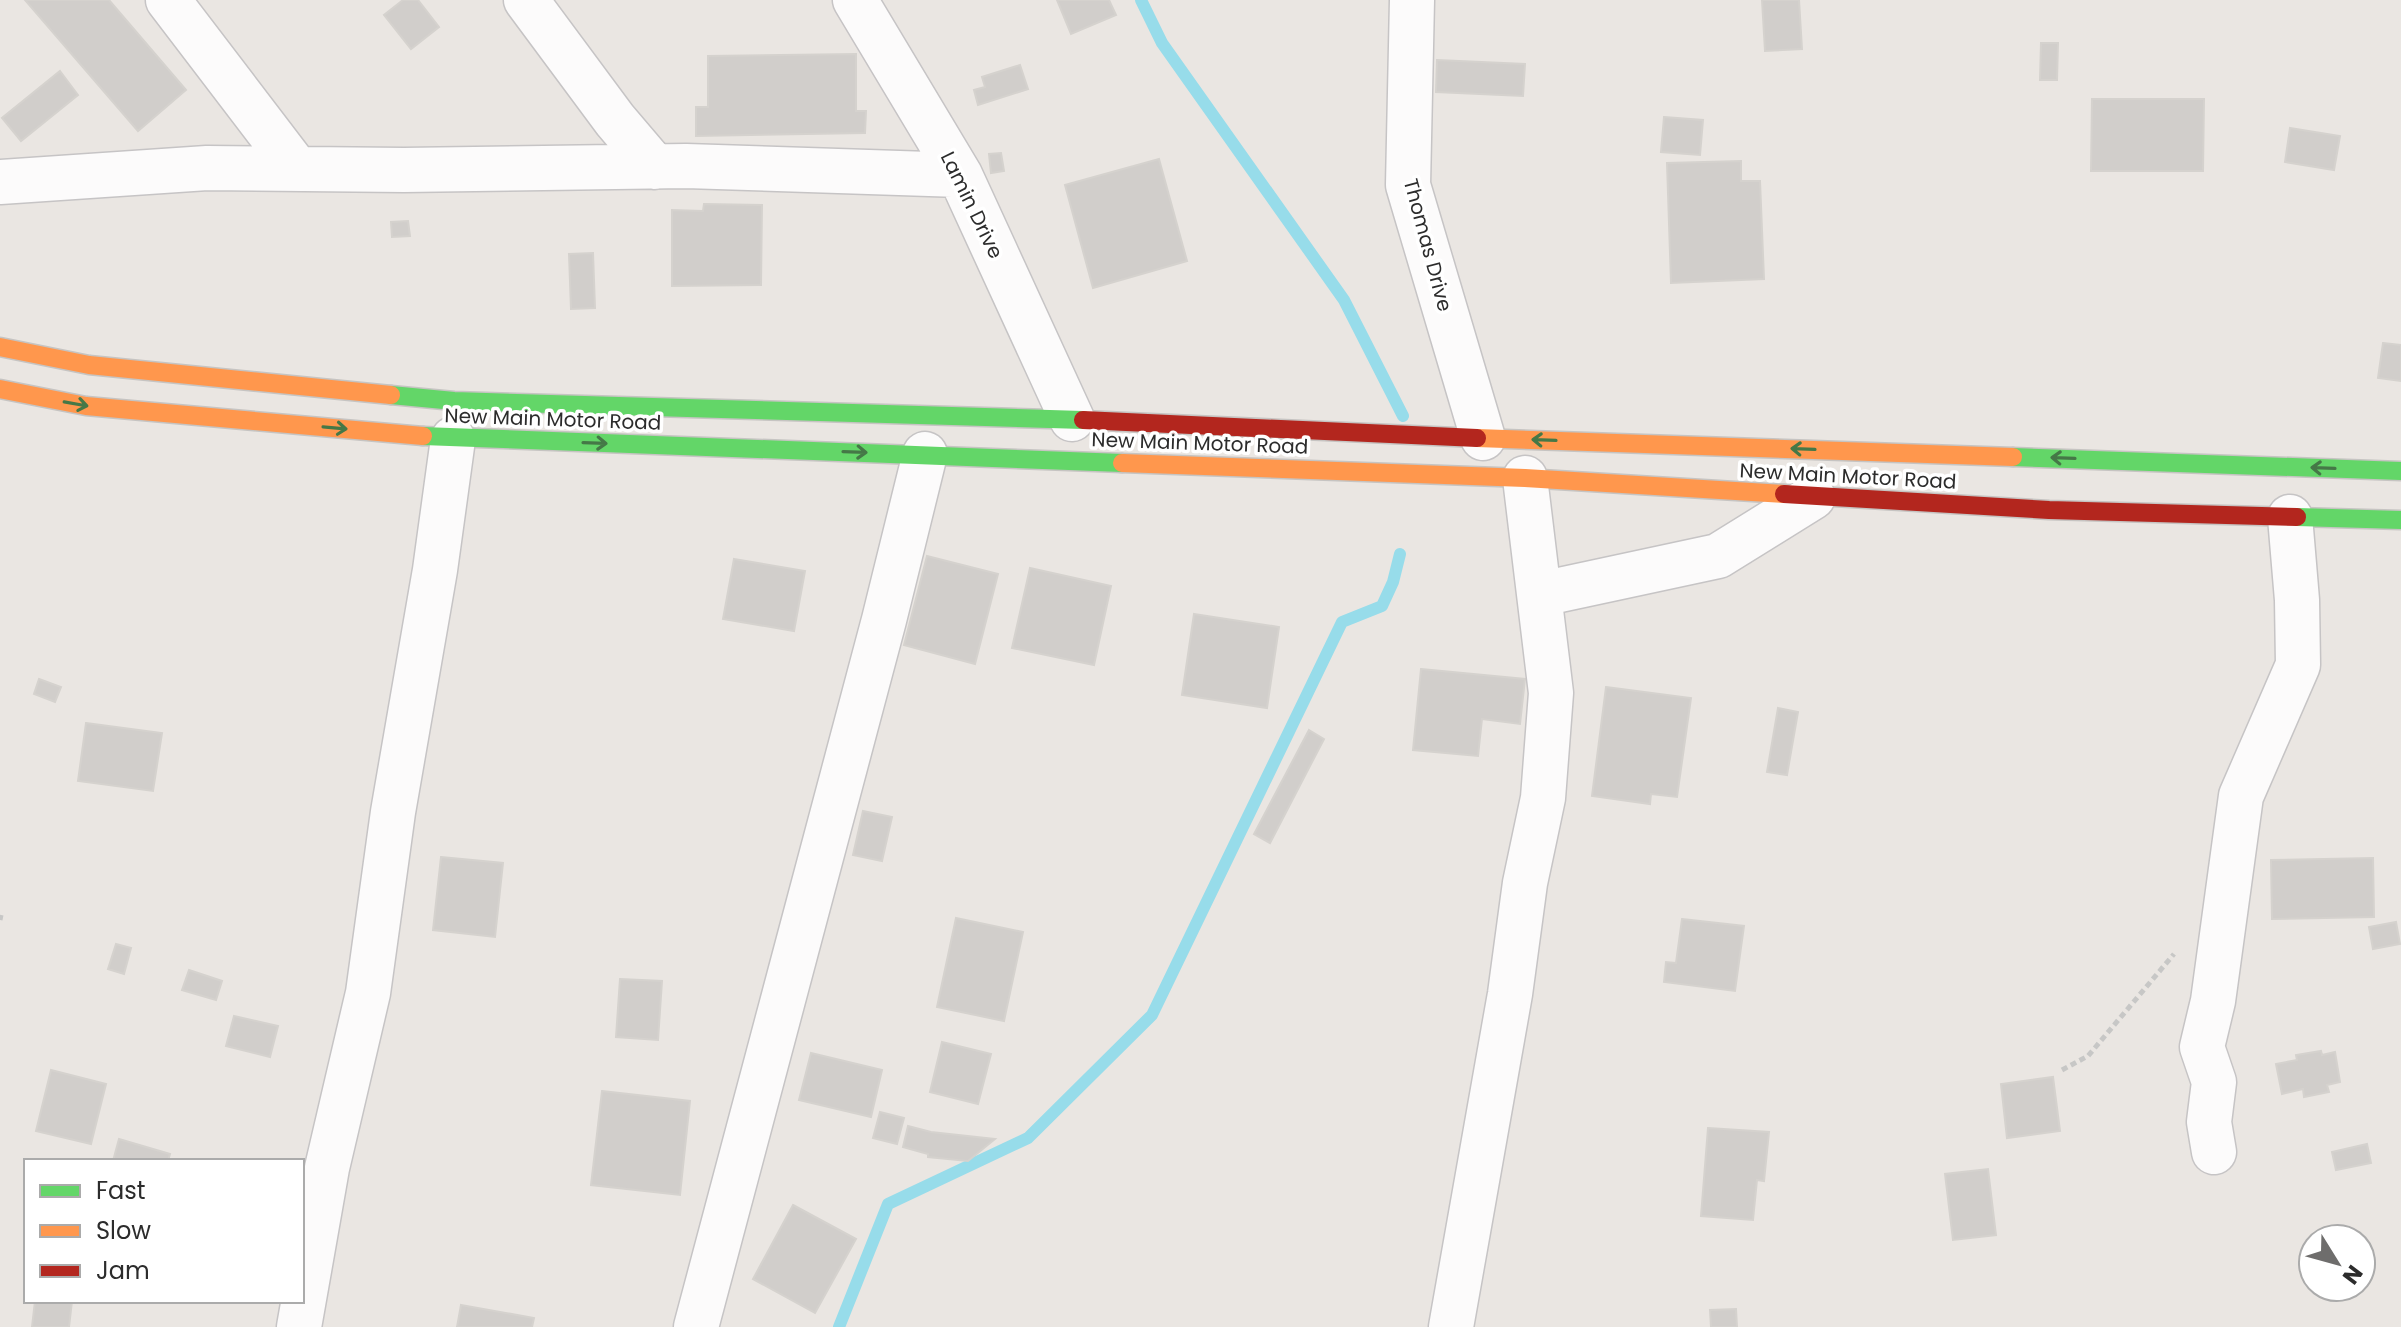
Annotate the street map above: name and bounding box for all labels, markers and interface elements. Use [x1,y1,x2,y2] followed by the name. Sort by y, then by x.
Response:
[934,147,1010,263] street label: Lamin Drive
[1397,175,1459,315] street label: Thomas Drive
[63,397,89,412] one-way arrow
[444,401,662,437] street label: New Main Motor Road
[321,421,348,436] one-way arrow
[1091,425,1309,461] street label: New Main Motor Road
[1531,432,1558,447] one-way arrow
[581,436,608,451] one-way arrow
[1790,442,1817,457] one-way arrow
[841,444,868,459] one-way arrow
[2050,451,2077,466] one-way arrow
[1739,456,1957,496] street label: New Main Motor Road
[2310,460,2337,475] one-way arrow
[24,1159,304,1303] legend
[96,1174,146,1207] text: Fast
[96,1214,151,1247] text: Slow
[2297,1223,2377,1303] north arrow
[96,1254,150,1287] text: Jam
[2335,1259,2370,1291] text: N

